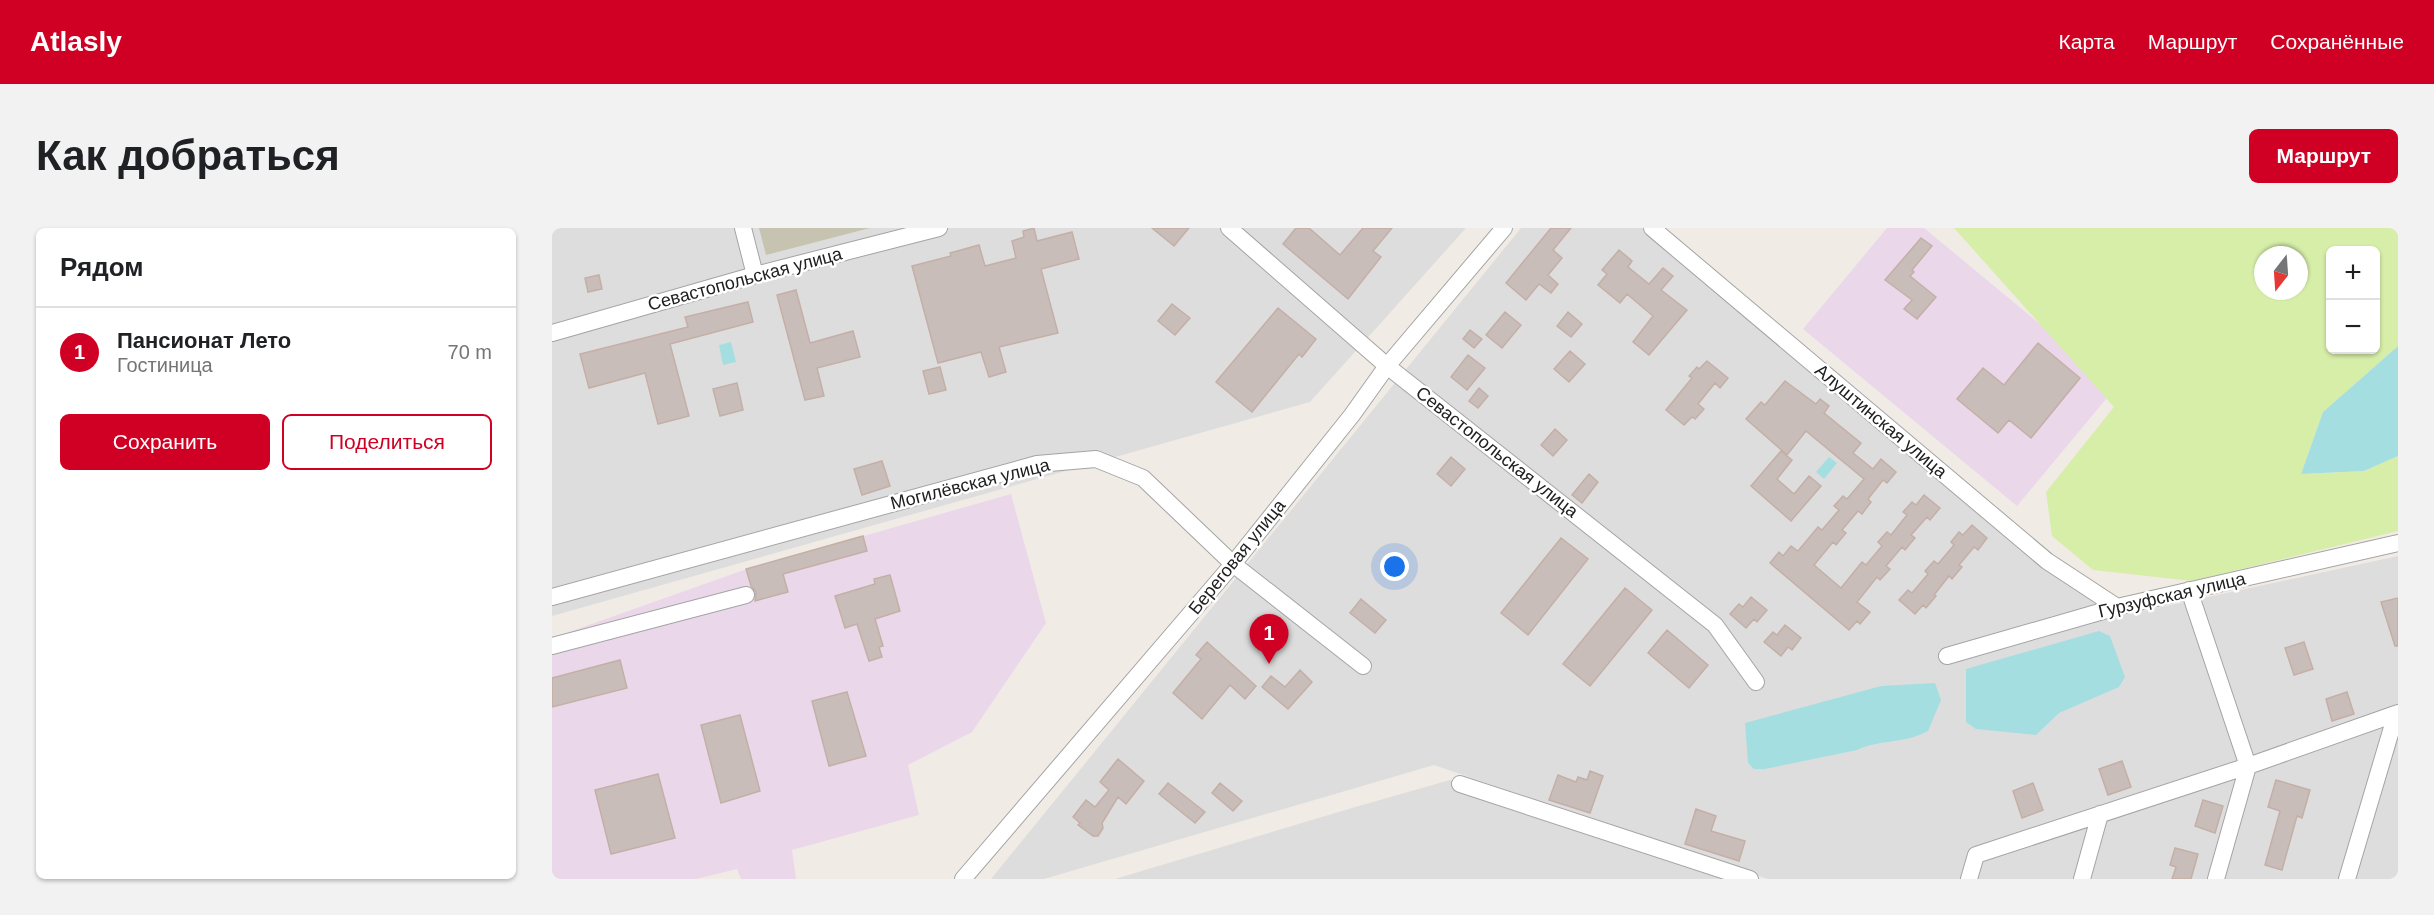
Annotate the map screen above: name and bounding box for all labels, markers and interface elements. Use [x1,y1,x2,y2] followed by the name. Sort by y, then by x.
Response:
[30,26,122,57] text: Atlasly
[2059,30,2115,53] text: Карта
[2148,30,2237,53] text: Маршрут
[2270,30,2404,53] text: Сохранённые
[2249,129,2398,183] button: Маршрут
[36,132,340,179] text: Как добраться
[646,243,845,315] street label: Севастопольская улица
[2254,246,2308,300] north arrow
[2326,246,2380,354] map controls
[2326,246,2380,300] button: +
[60,252,143,282] text: Рядом
[2326,300,2380,354] button: −
[117,328,291,353] text: Пансионат Лето
[74,341,85,363] text: 1
[448,341,492,363] text: 70 m
[117,354,213,376] text: Гостиница
[1811,360,1952,483] street label: Алуштинская улица
[1412,382,1583,522] street label: Севастопольская улица
[60,414,270,470] button: Сохранить
[282,414,492,470] button: Поделиться
[888,454,1053,513] street label: Могилёвская улица
[1185,495,1290,618] street label: Береговая улица
[1380,552,1409,581] your location
[2097,568,2248,622] street label: Гурзуфская улица
[1250,614,1288,664] pin: 1

